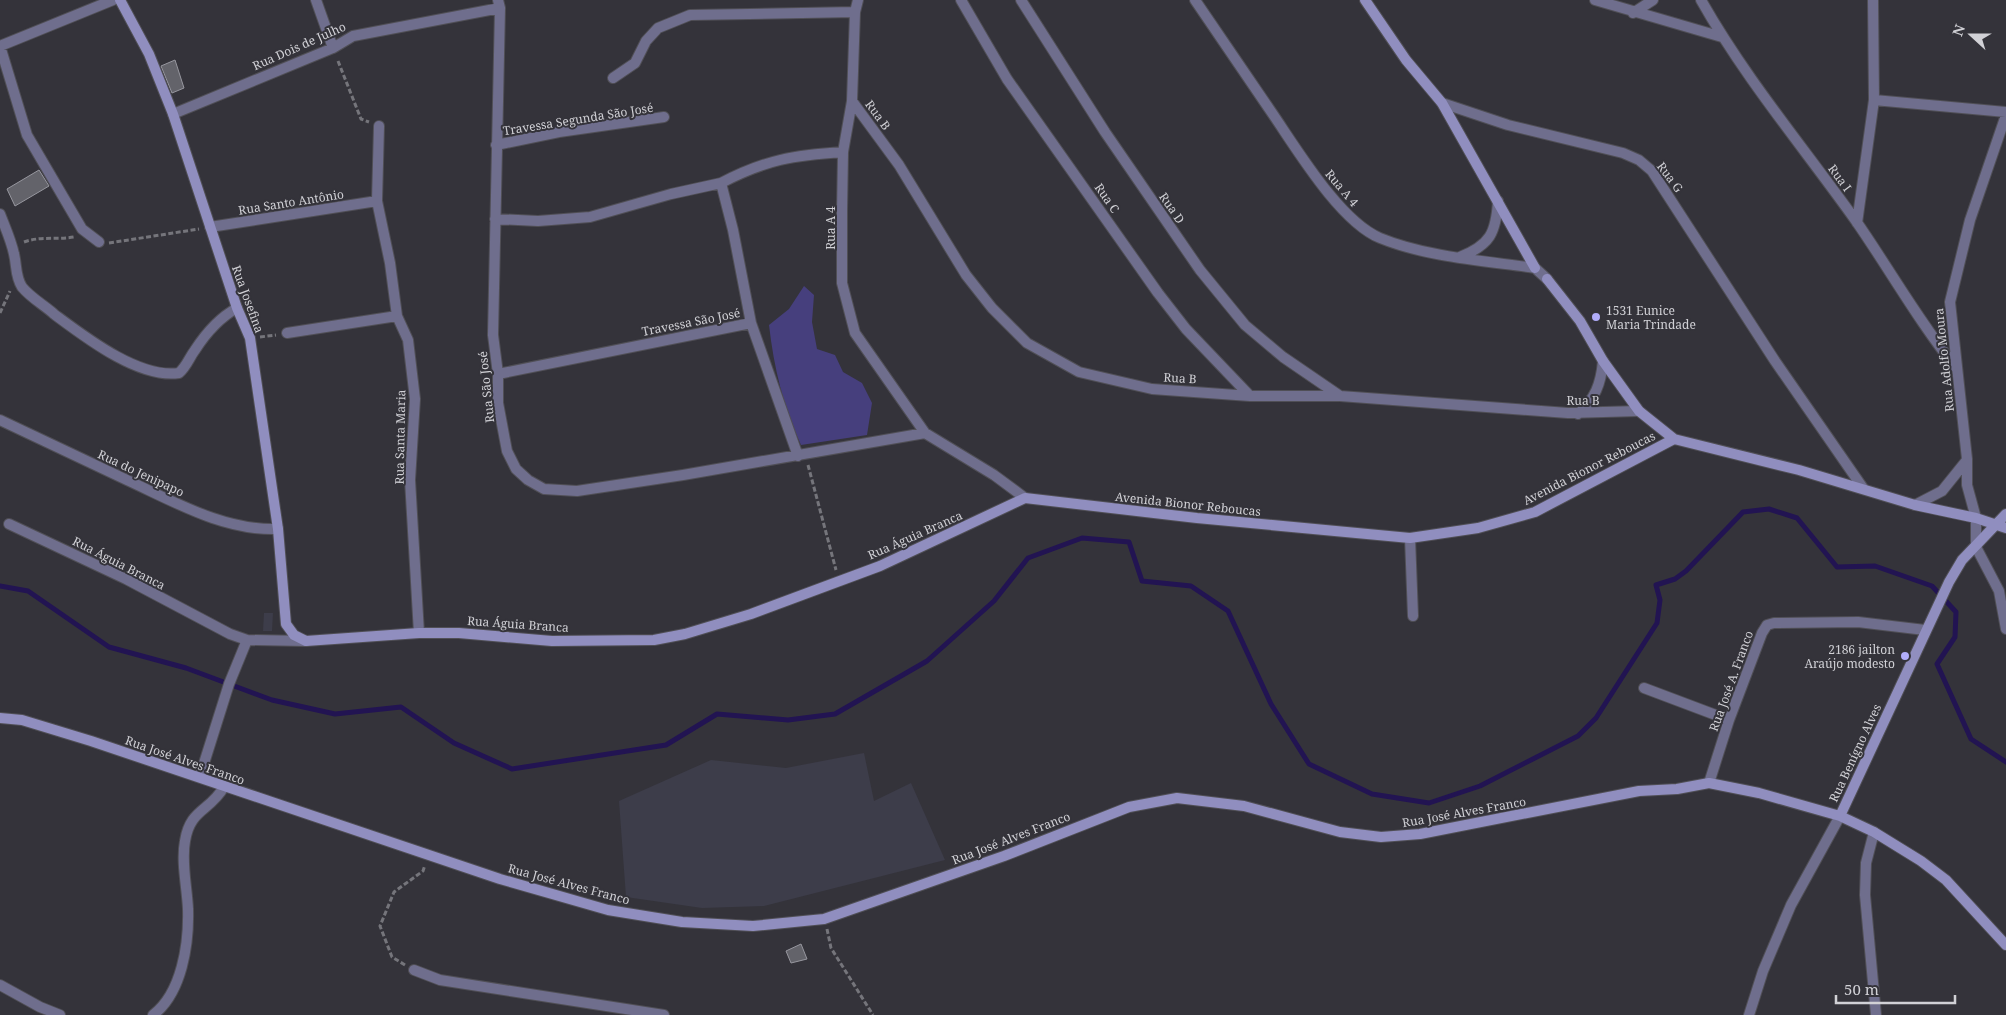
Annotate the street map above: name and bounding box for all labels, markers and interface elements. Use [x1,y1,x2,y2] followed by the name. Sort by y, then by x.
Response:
[1946,10,1996,60] north arrow
[250,18,348,74] street label: Rua Dois de Julho
[1948,22,1969,39] text: N
[861,97,895,134] street label: Rua B
[502,99,654,139] street label: Travessa Segunda São José
[1653,158,1687,196] street label: Rua G
[1824,161,1856,195] street label: Rua I
[1321,166,1363,210] street label: Rua A 4
[1091,180,1123,216] street label: Rua C
[237,185,345,219] street label: Rua Santo Antônio
[1155,189,1189,227] street label: Rua D
[822,206,839,250] street label: Rua A 4
[228,263,268,335] street label: Rua Josefina
[1606,302,1696,333] place label: 1531 Eunice Maria Trindade
[640,304,742,340] street label: Travessa São José
[1930,307,1958,413] street label: Rua Adolfo Moura
[1590,311,1602,323] marker: 1531 Eunice Maria Trindade
[474,350,498,424] street label: Rua São José
[1163,369,1197,387] street label: Rua B
[391,389,409,485] street label: Rua Santa Maria
[1566,392,1600,409] street label: Rua B
[1520,427,1658,509] street label: Avenida Bionor Reboucas
[95,446,187,500] street label: Rua do Jenipapo
[1114,488,1262,520] street label: Avenida Bionor Reboucas
[865,506,965,563] street label: Rua Águia Branca
[70,532,168,594] street label: Rua Águia Branca
[467,612,570,636] street label: Rua Águia Branca
[1705,628,1757,734] street label: Rua José A. Franco
[1804,641,1895,672] place label: 2186 jailton Araújo modesto
[1899,650,1911,662] marker: 2186 jailton Araújo modesto
[1825,701,1885,805] street label: Rua Benígno Alves
[123,732,247,788] street label: Rua José Alves Franco
[1401,793,1527,831] street label: Rua José Alves Franco
[949,808,1073,868] street label: Rua José Alves Franco
[506,860,632,908] street label: Rua José Alves Franco
[1836,972,1955,1004] scale bar
[1844,979,1879,999] text: 50 m

